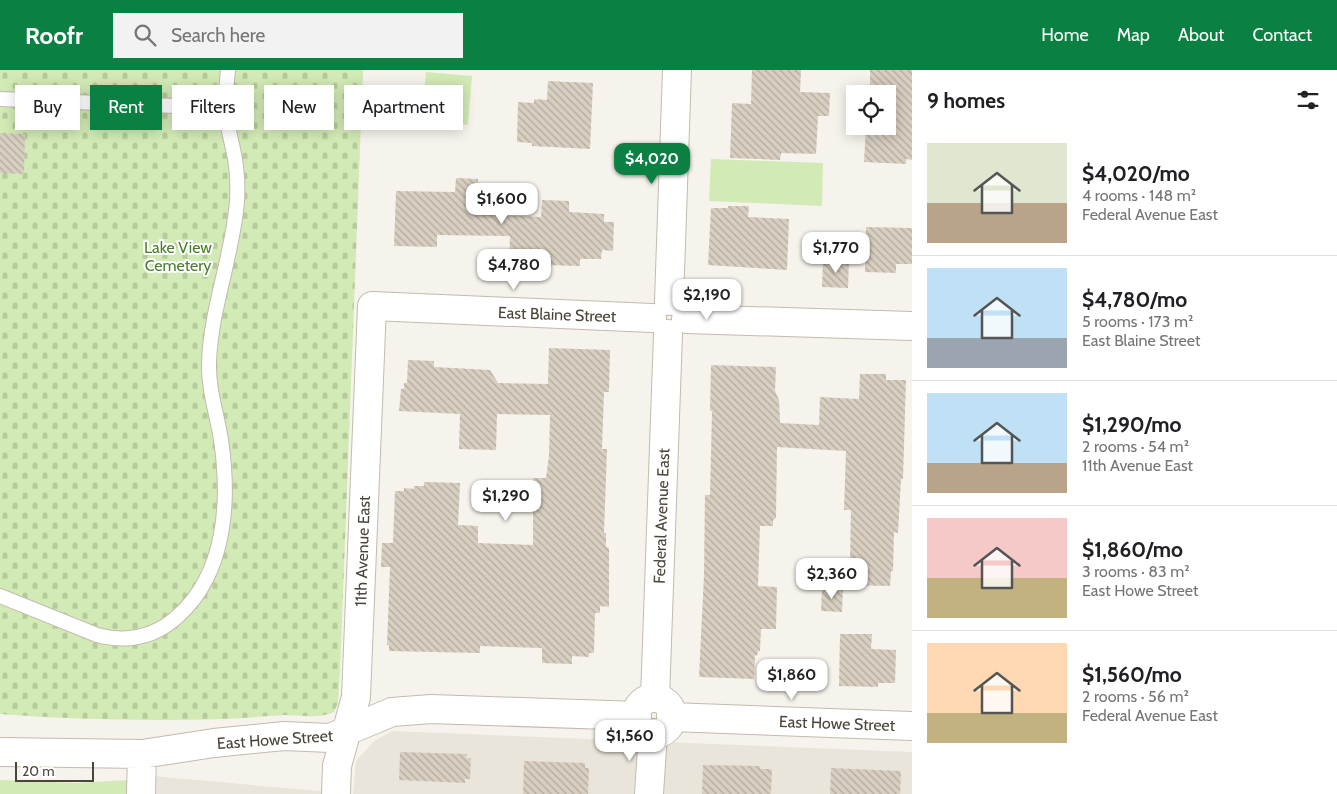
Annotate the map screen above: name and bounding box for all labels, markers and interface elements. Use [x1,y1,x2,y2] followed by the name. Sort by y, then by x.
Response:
[113,13,463,58] search box
[25,21,83,50] text: Roofr
[131,21,159,49] icon: search
[171,24,265,47] text: Search here
[1041,24,1089,46] text: Home
[1117,24,1150,46] text: Map
[1178,24,1224,46] text: About
[1252,24,1312,46] text: Contact
[15,85,80,130] chip: Buy
[90,85,162,130] chip: Rent
[172,85,254,130] chip: Filters
[264,85,334,130] chip: New
[344,85,463,130] chip: Apartment
[846,85,896,135] map controls
[846,85,896,135] button: locate
[1294,86,1322,114] icon: filters
[927,88,1005,113] text: 9 homes
[611,142,693,185] pin: $4,020
[625,149,679,168] text: $4,020
[1082,161,1190,186] text: $4,020/mo
[967,163,1027,223] icon: home
[461,182,543,225] pin: $1,600
[1082,186,1196,205] text: 4 rooms · 148 m²
[477,189,527,208] text: $1,600
[1082,205,1218,224] text: Federal Avenue East
[795,232,877,274] pin: $1,770
[144,238,212,275] park label: Lake View Cemetery
[813,238,859,257] text: $1,770
[473,248,555,291] pin: $4,780
[488,255,540,274] text: $4,780
[666,278,748,321] pin: $2,190
[683,285,731,304] text: $2,190
[1082,287,1187,312] text: $4,780/mo
[967,288,1027,348] icon: home
[498,303,617,326] street label: East Blaine Street
[1082,312,1193,331] text: 5 rooms · 173 m²
[1082,331,1200,350] text: East Blaine Street
[1082,412,1181,437] text: $1,290/mo
[967,413,1027,473] icon: home
[1082,437,1189,456] text: 2 rooms · 54 m²
[650,447,673,584] street label: Federal Avenue East
[1082,456,1193,475] text: 11th Avenue East
[465,480,547,522] pin: $1,290
[482,486,530,505] text: $1,290
[351,495,374,607] street label: 11th Avenue East
[1082,537,1183,562] text: $1,860/mo
[967,538,1027,598] icon: home
[791,558,873,600] pin: $2,360
[1082,562,1190,581] text: 3 rooms · 83 m²
[807,564,857,583] text: $2,360
[1082,581,1198,600] text: East Howe Street
[751,658,833,701] pin: $1,860
[1082,662,1182,687] text: $1,560/mo
[967,663,1027,723] icon: home
[768,665,816,684] text: $1,860
[1082,687,1189,706] text: 2 rooms · 56 m²
[1082,706,1218,725] text: Federal Avenue East
[778,712,896,735] street label: East Howe Street
[589,720,671,762] pin: $1,560
[216,726,334,753] street label: East Howe Street
[606,726,654,745] text: $1,560
[15,759,94,782] scale bar
[22,762,55,780] text: 20 m

